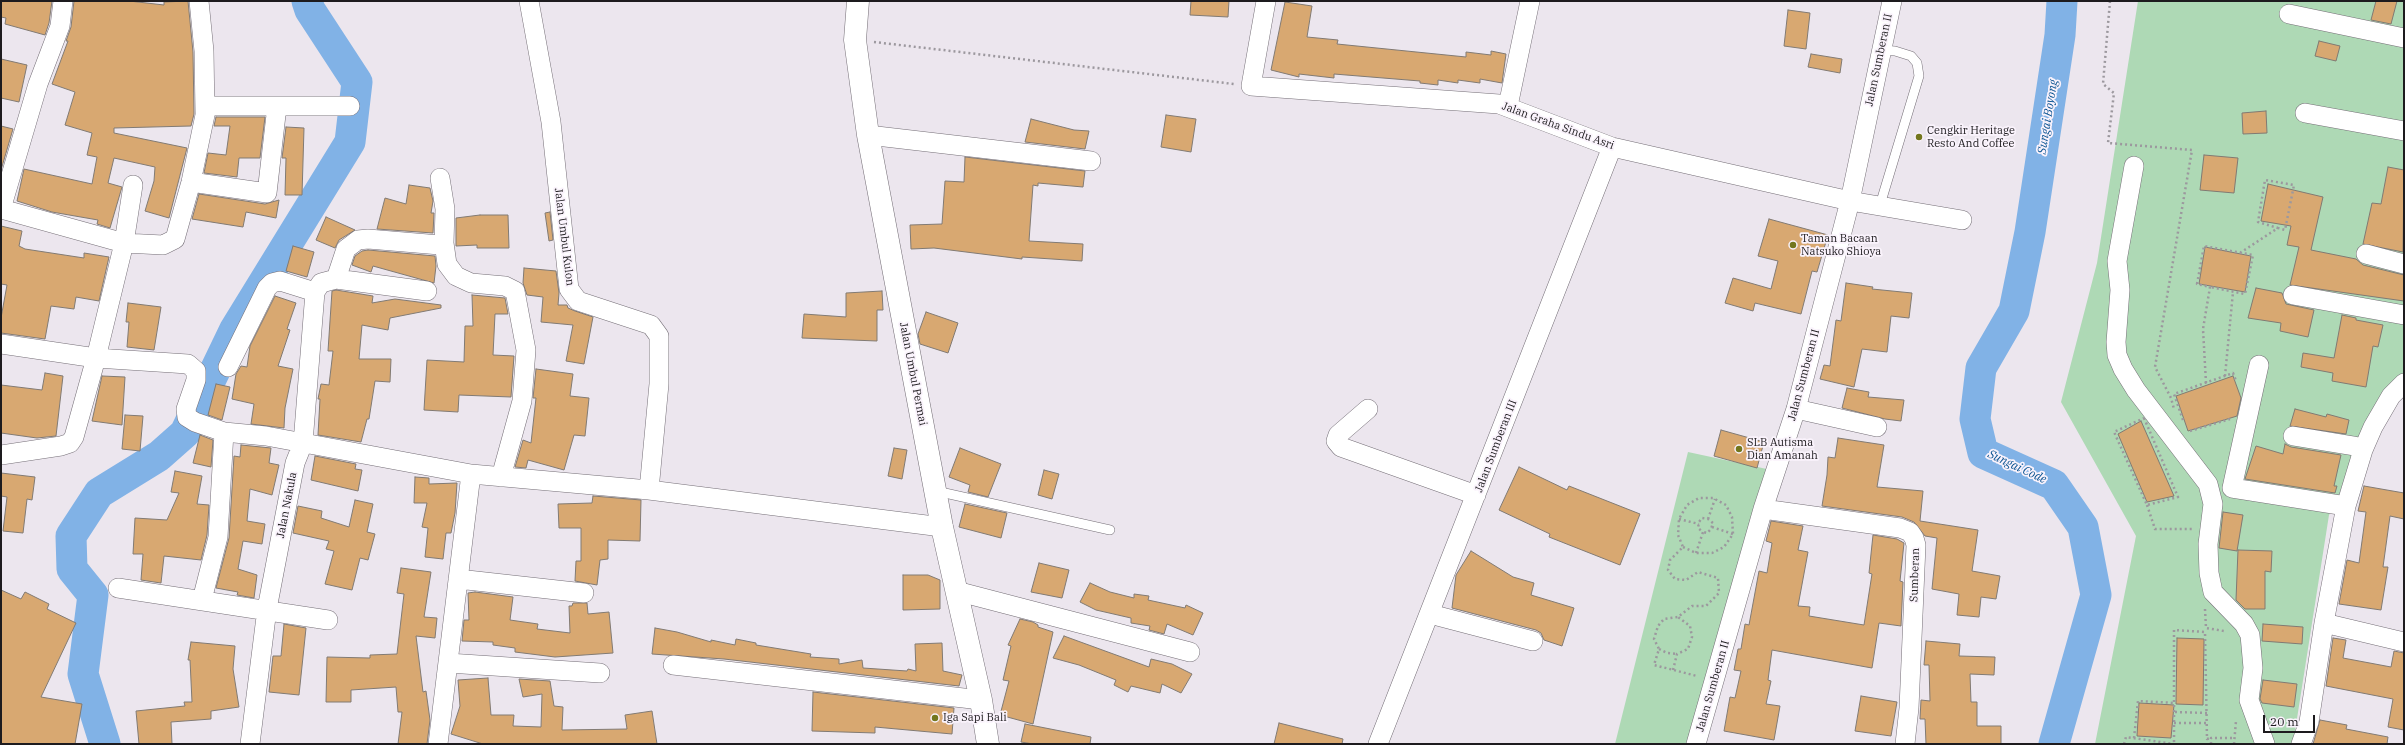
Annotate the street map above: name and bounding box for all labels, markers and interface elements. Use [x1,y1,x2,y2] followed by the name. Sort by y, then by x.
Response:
[1863,13,1895,107] street label: Jalan Sumberan II
[2035,79,2061,155] water label: Sungai Boyong
[1500,100,1616,152] street label: Jalan Graha Sindu Asri
[1927,124,2015,150] place label: Cengkir Heritage Resto And Coffee
[1914,132,1924,142] marker: Cengkir Heritage Resto And Coffee
[551,187,577,287] street label: Jalan Umbul Kulon
[1801,232,1881,258] place label: Taman Bacaan Natsuko Shioya
[1788,240,1798,250] marker: Taman Bacaan Natsuko Shioya
[896,321,930,427] street label: Jalan Umbul Permai
[1785,328,1823,422] street label: Jalan Sumberan II
[1472,398,1520,494] street label: Jalan Sumberan III
[1747,436,1818,462] place label: SLB Autisma Dian Amanah
[1734,444,1744,454] marker: SLB Autisma Dian Amanah
[1985,447,2049,487] water label: Sungai Code
[274,471,300,539] street label: Jalan Nakula
[1907,548,1923,602] street label: Sumberan
[1694,639,1732,733] street label: Jalan Sumberan II
[2265,707,2317,733] scale bar
[943,711,1007,725] place label: Iga Sapi Bali
[930,713,940,723] marker: Iga Sapi Bali
[2270,714,2299,729] text: 20 m

